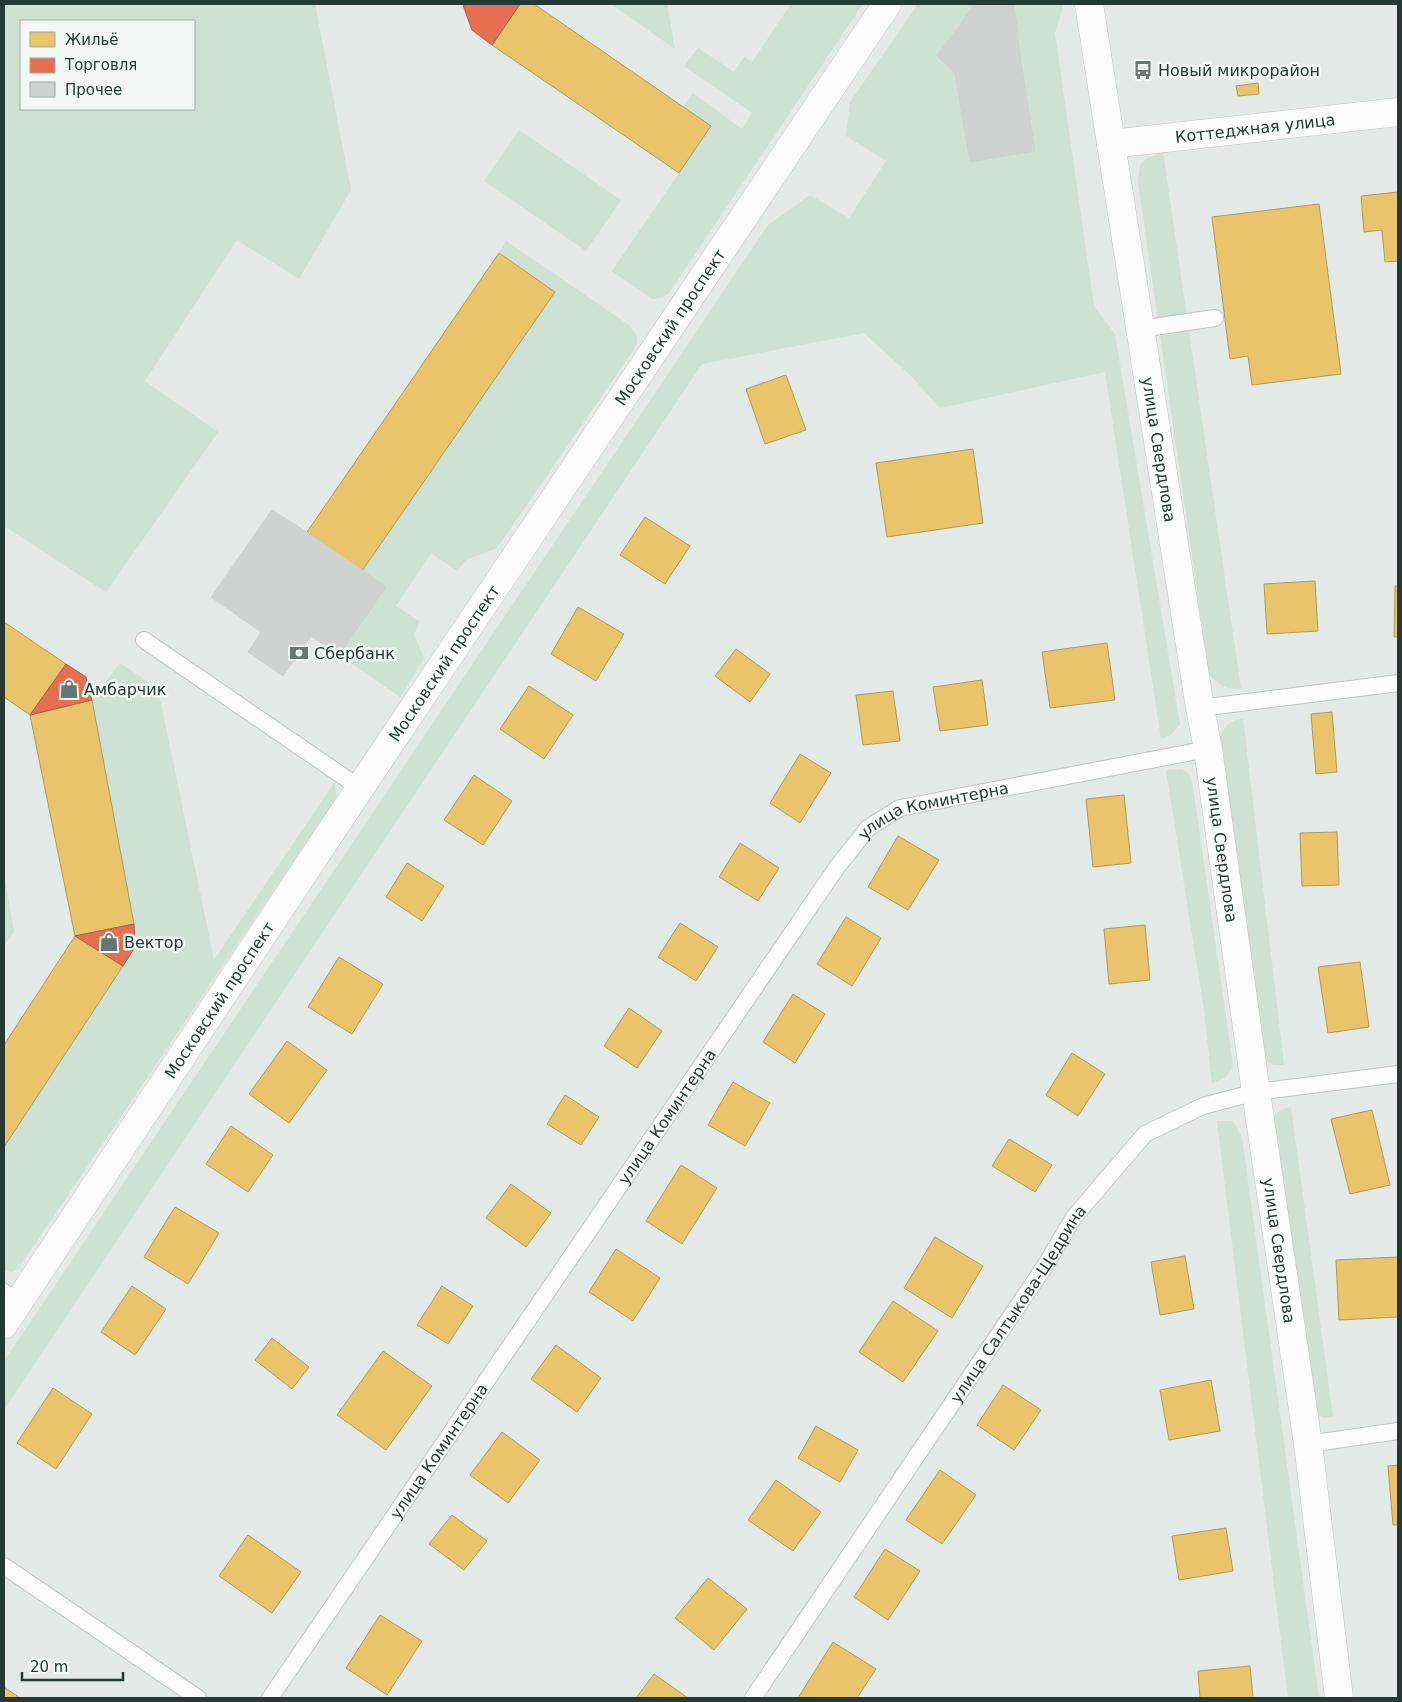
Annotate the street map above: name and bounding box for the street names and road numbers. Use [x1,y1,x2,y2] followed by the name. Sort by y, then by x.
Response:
[1174,110,1336,146] street label: Коттеджная улица
[611,245,729,409] street label: Московский проспект
[1138,375,1180,524] street label: улица Свердлова
[385,581,503,745] street label: Московский проспект
[1202,776,1242,924] street label: улица Свердлова
[853,778,1010,843] street label: улица Коминтерна
[160,918,278,1082] street label: Московский проспект
[614,1045,720,1188] street label: улица Коминтерна
[1259,1176,1300,1324] street label: улица Свердлова
[946,1201,1090,1406] street label: улица Салтыкова-Щедрина
[386,1380,491,1522] street label: улица Коминтерна

